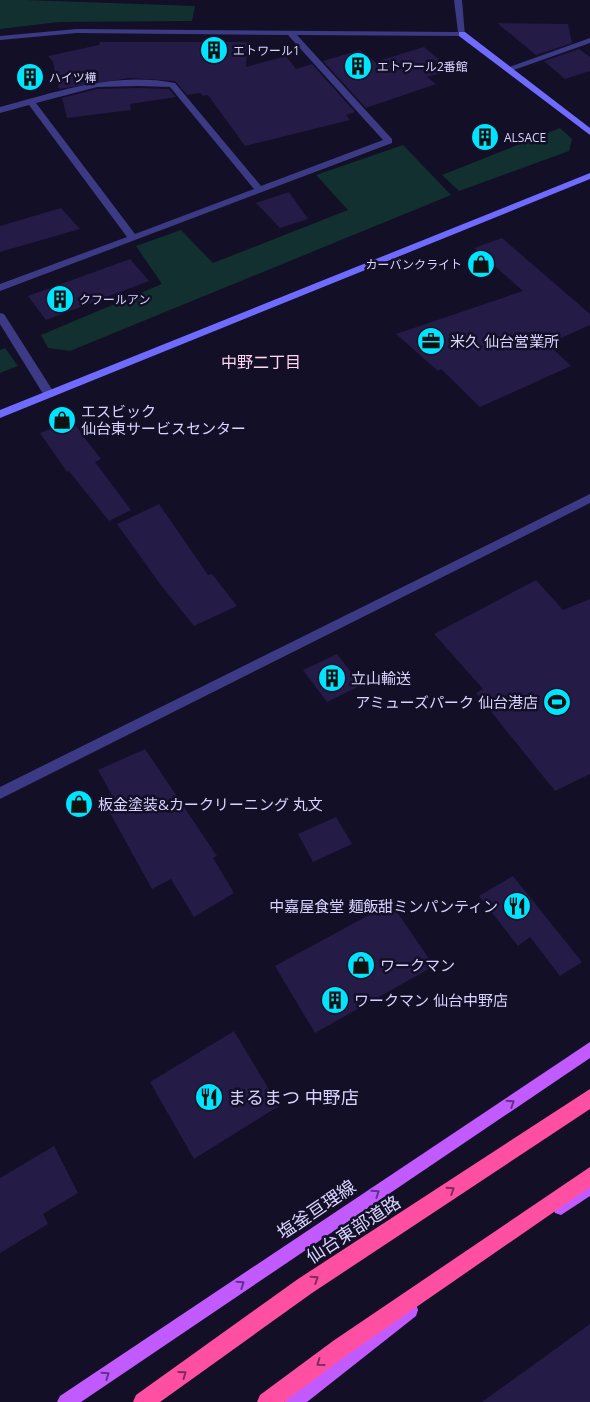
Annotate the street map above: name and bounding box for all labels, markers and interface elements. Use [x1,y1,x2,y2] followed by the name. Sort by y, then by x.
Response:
[199,35,229,65] building icon: エトワール1
[233,42,300,59] place label: エトワール1
[343,51,373,81] building icon: エトワール2番館
[377,58,468,75] place label: エトワール2番館
[15,62,45,92] building icon: ハイツ樺
[49,69,97,86] place label: ハイツ樺
[470,122,500,152] building icon: ALSACE
[504,129,546,146] place label: ALSACE
[466,249,496,279] shop icon: カーバンクライト
[366,256,462,273] place label: カーバンクライト
[45,284,75,314] building icon: クフールアン
[79,291,151,308] place label: クフールアン
[416,326,446,356] office icon: 米久 仙台営業所
[450,331,559,351] place label: 米久 仙台営業所
[221,351,301,373] district label: 中野二丁目
[81,401,246,438] place label: エスビック 仙台東サービスセンター
[47,405,77,435] shop icon: エスビック 仙台東サービスセンター
[317,663,347,693] building icon: 立山輸送
[351,668,411,688] place label: 立山輸送
[542,687,572,717] sports icon: アミューズパーク 仙台港店
[355,692,538,712] place label: アミューズパーク 仙台港店
[64,789,94,819] shop icon: 板金塗装&カークリーニング 丸文
[98,794,323,814] place label: 板金塗装&カークリーニング 丸文
[502,891,532,921] restaurant icon: 中嘉屋食堂 麺飯甜ミンパンティン
[269,896,498,916] place label: 中嘉屋食堂 麺飯甜ミンパンティン
[346,950,376,980] shop icon: ワークマン
[380,955,455,975] place label: ワークマン
[320,985,350,1015] building icon: ワークマン 仙台中野店
[354,990,508,1010] place label: ワークマン 仙台中野店
[194,1082,224,1112] restaurant icon: まるまつ 中野店
[228,1085,359,1109] place label: まるまつ 中野店
[505,1100,514,1109] one-way arrow
[272,1174,360,1244] street label: 塩釜亘理線
[445,1187,454,1196] one-way arrow
[301,1190,405,1268] street label: 仙台東部道路
[370,1190,379,1199] one-way arrow
[309,1276,319,1285] one-way arrow
[235,1280,244,1290] one-way arrow
[316,1357,326,1366] one-way arrow
[177,1371,186,1379] one-way arrow
[100,1372,110,1381] one-way arrow

